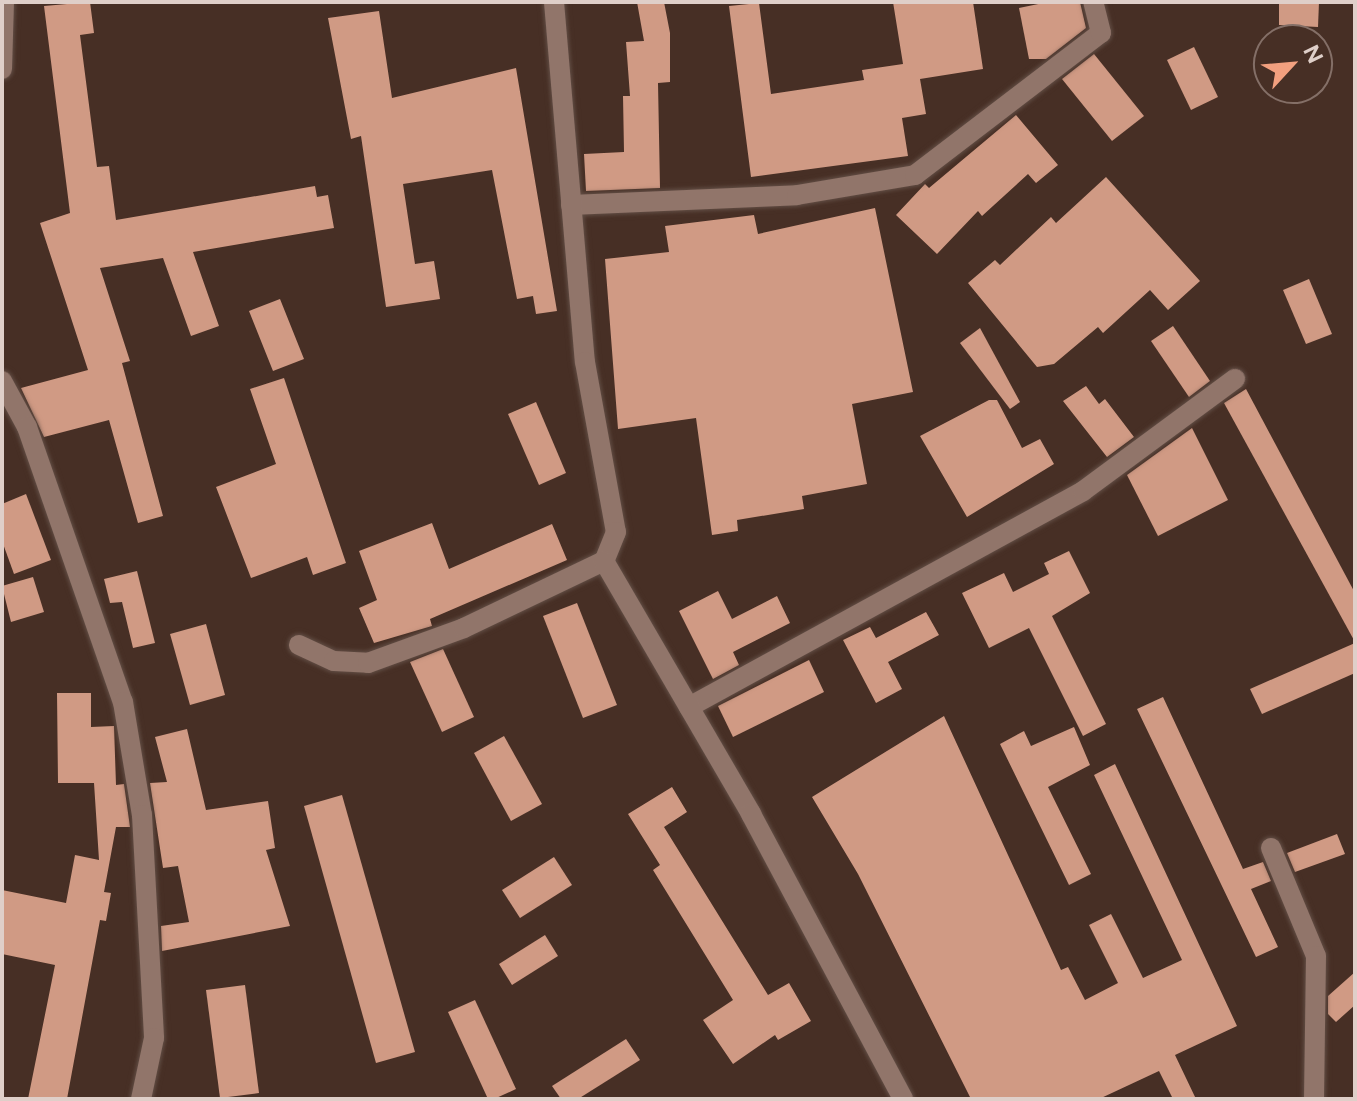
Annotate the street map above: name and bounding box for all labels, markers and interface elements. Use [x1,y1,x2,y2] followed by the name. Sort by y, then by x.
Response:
[1253,24,1333,104] north arrow
[1297,41,1329,68] text: N

